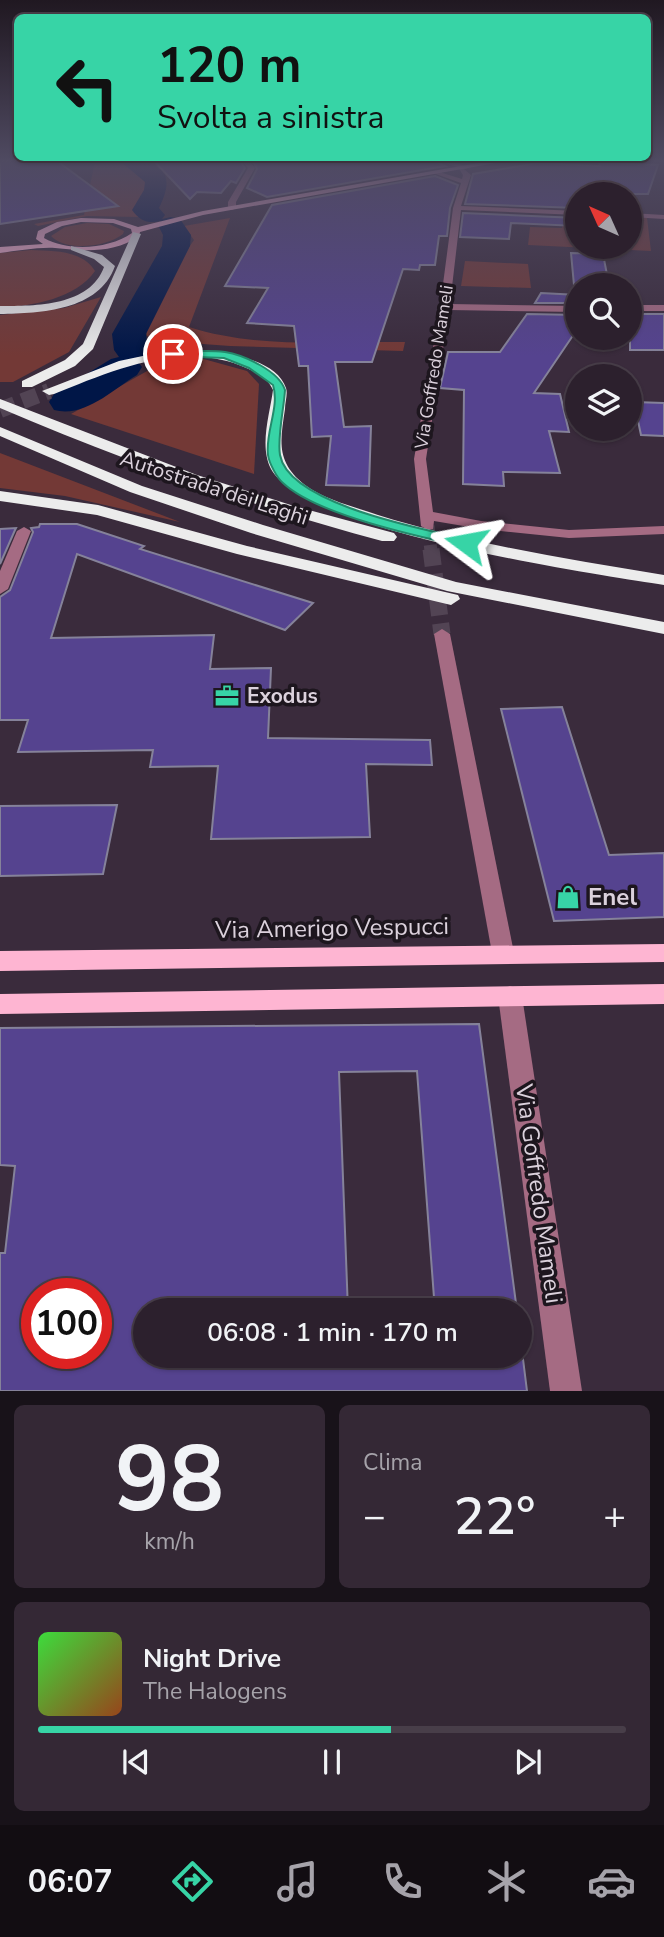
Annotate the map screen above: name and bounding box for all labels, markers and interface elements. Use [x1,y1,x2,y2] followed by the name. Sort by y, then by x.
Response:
[157,32,301,99] text: 120 m
[42,42,133,133] icon: left
[157,96,384,139] text: Svolta a sinistra
[565,182,642,259] north arrow
[565,182,642,441] map controls
[565,273,642,350] button: search
[409,283,459,452] street label: Via Goffredo Mameli
[143,324,203,384] pin
[154,335,192,373] icon: arrive
[565,364,642,441] button: layers
[116,444,312,532] street label: Autostrada dei Laghi
[429,506,503,580] position arrow
[213,682,241,710] office icon: Exodus
[247,682,318,710] place label: Exodus
[588,881,637,913] place label: Enel
[554,883,582,911] shop icon: Enel
[214,910,449,946] street label: Via Amerigo Vespucci
[508,1081,570,1306] street label: Via Goffredo Mameli
[21,1278,112,1369] speed limit sign: 100
[207,1315,458,1350] text: 06:08 · 1 min · 170 m
[115,1418,224,1542] text: 98
[363,1447,423,1478] text: Clima
[454,1481,535,1552] text: 22°
[363,1491,386,1542] text: −
[603,1491,626,1542] text: +
[144,1526,195,1557] text: km/h
[143,1641,281,1676] text: Night Drive
[143,1676,287,1707] text: The Halogens
[117,1743,155,1781] icon: previous
[313,1743,351,1781] icon: pause
[509,1743,547,1781] icon: next
[168,1857,217,1906] icon: directions
[273,1857,322,1906] icon: music
[378,1857,427,1906] icon: phone
[482,1857,531,1906] icon: climate
[587,1857,636,1906] icon: car
[28,1860,113,1903] text: 06:07

